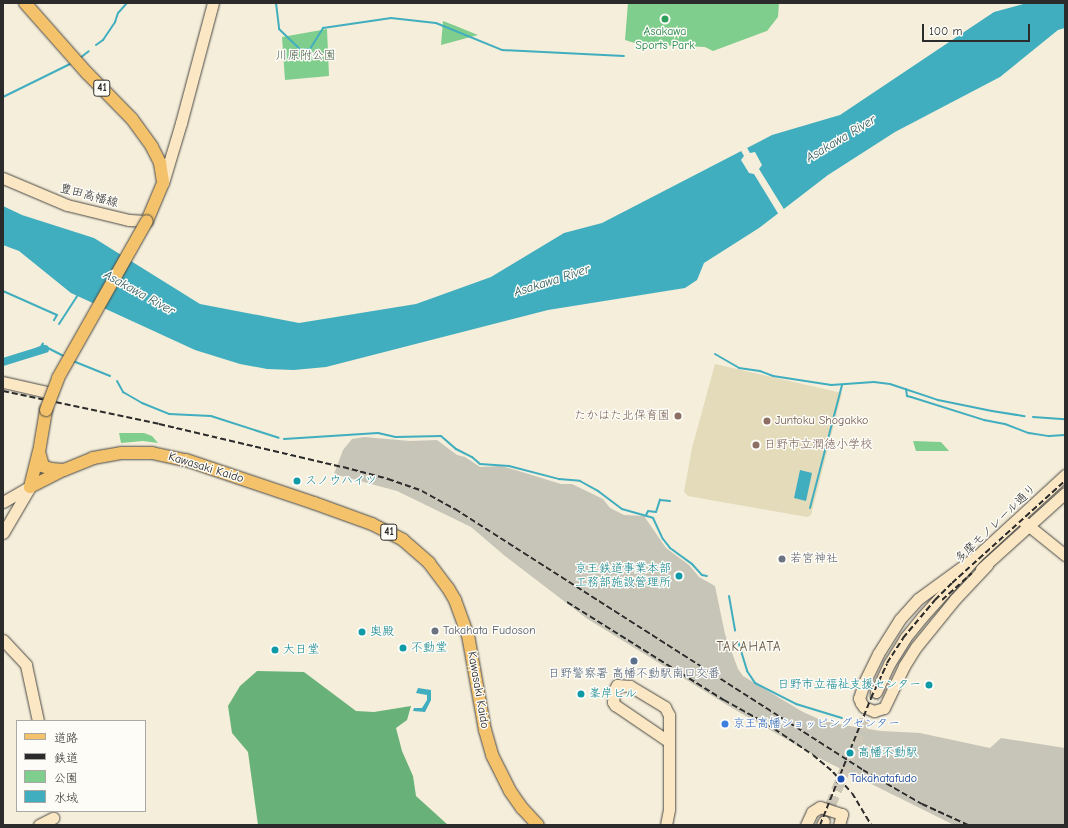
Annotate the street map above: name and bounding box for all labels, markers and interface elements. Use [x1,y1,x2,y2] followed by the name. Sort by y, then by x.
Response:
[660,14,670,24] marker: Asakawa Sports Park
[924,16,1032,42] scale bar
[929,24,962,38] text: 100 m
[635,25,695,53] place label: Asakawa Sports Park
[276,49,336,63] park label: 川原附公園
[93,79,111,97] road number: 41
[803,112,879,166] water label: Asakawa River
[58,181,120,211] street label: 豊田高幡線
[512,261,592,301] water label: Asakawa River
[101,267,177,319] water label: Asakawa River
[574,409,670,423] place label: たかはた北保育園
[673,411,683,421] marker: たかはた北保育園
[775,414,868,428] place label: Juntoku Shogakko
[762,416,772,426] marker: Juntoku Shogakko
[764,438,872,452] place label: 日野市立潤徳小学校
[751,440,761,450] marker: 日野市立潤徳小学校
[167,450,245,486] street label: Kawasaki Kaido
[305,474,377,488] place label: スノウハイツ
[292,476,302,486] marker: スノウハイツ
[952,481,1040,567] street label: 多摩モノレール通り
[380,523,398,541] road number: 41
[790,552,838,566] place label: 若宮神社
[777,554,787,564] marker: 若宮神社
[575,562,671,590] place label: 京王鉄道事業本部 工務部施設管理所
[674,571,684,581] marker: 京王鉄道事業本部 工務部施設管理所
[443,624,536,638] place label: Takahata Fudoson
[370,625,394,639] place label: 奥殿
[430,626,440,636] marker: Takahata Fudoson
[357,627,367,637] marker: 奥殿
[716,639,782,655] district label: TAKAHATA
[411,641,447,655] place label: 不動堂
[283,643,319,657] place label: 大日堂
[398,643,408,653] marker: 不動堂
[270,645,280,655] marker: 大日堂
[464,650,492,730] street label: Kawasaki Kaido
[629,656,639,666] marker: 日野警察署 高幡不動駅南口交番
[548,667,720,681] place label: 日野警察署 高幡不動駅南口交番
[777,678,921,692] place label: 日野市立福祉支援センター
[924,680,934,690] marker: 日野市立福祉支援センター
[589,687,637,701] place label: 峯岸ビル
[576,689,586,699] marker: 峯岸ビル
[733,717,901,731] place label: 京王高幡ショッピングセンター
[720,719,730,729] marker: 京王高幡ショッピングセンター
[16,720,146,812] legend
[54,731,78,745] text: 道路
[858,746,918,760] place label: 高幡不動駅
[845,748,855,758] marker: 高幡不動駅
[54,751,78,765] text: 鉄道
[54,771,78,785] text: 公園
[850,772,917,786] place label: Takahatafudo
[835,773,847,785] marker: Takahatafudo
[54,791,78,805] text: 水域

